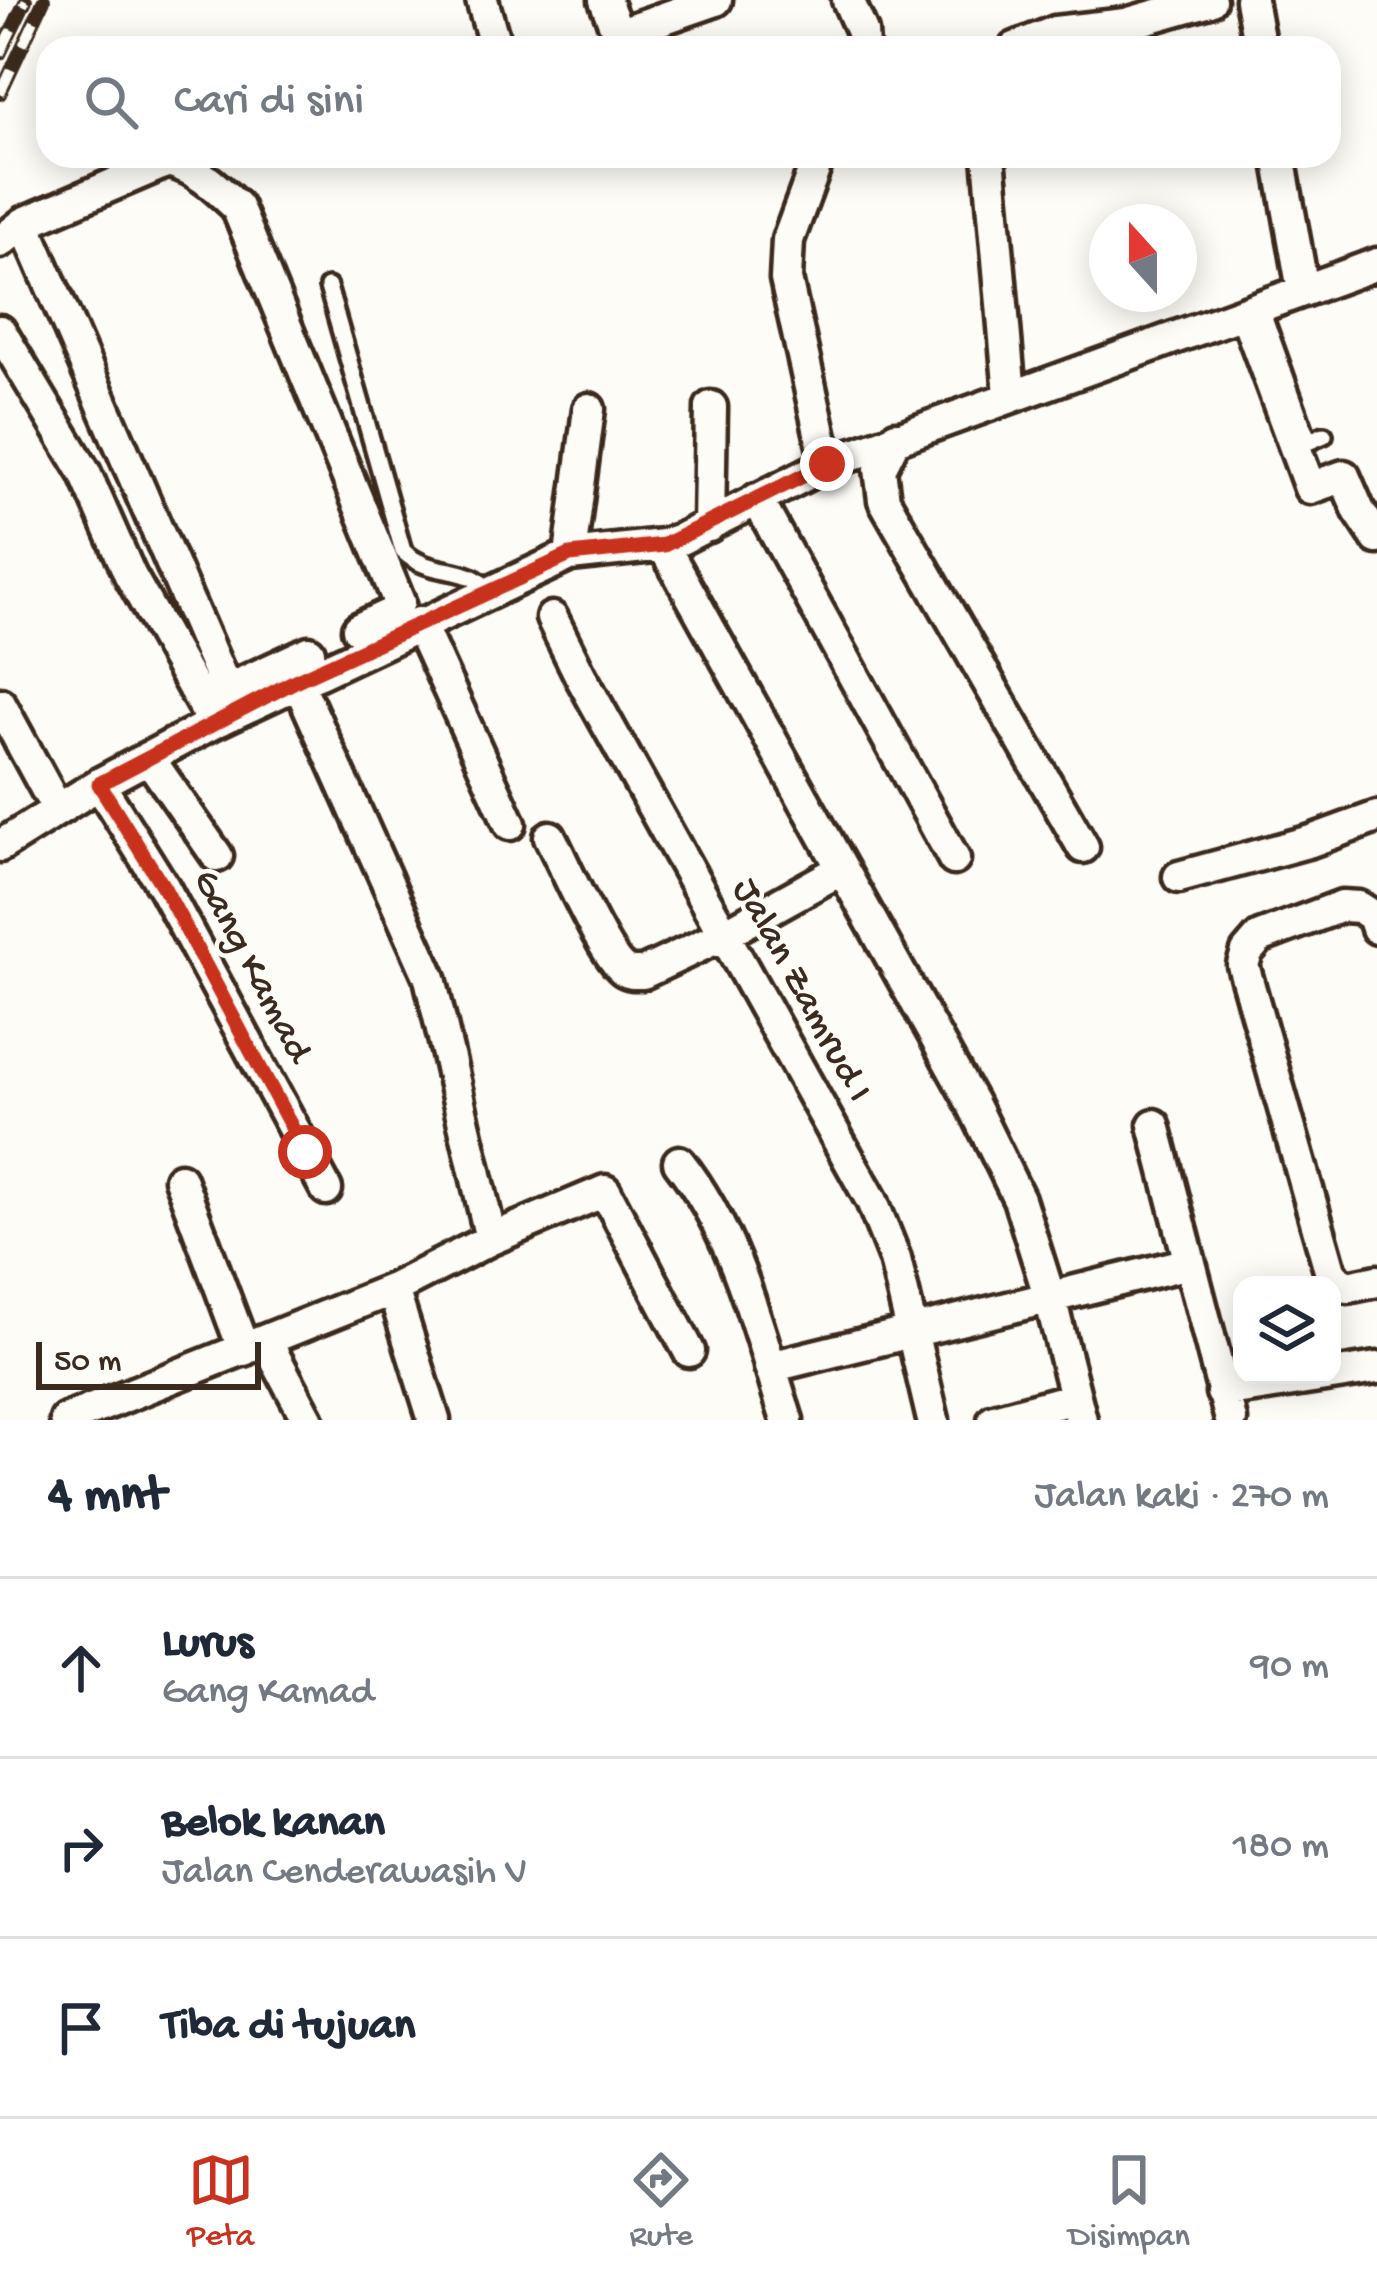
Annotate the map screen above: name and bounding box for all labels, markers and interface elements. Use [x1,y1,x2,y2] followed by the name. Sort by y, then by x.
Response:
[36,36,1341,168] search box
[78,69,144,135] icon: search
[174,76,364,129] text: Cari di sini
[1089,204,1197,312] north arrow
[800,437,854,491] route end
[180,863,321,1074] street label: Gang Kamad
[720,871,880,1111] street label: Jalan Zamrud I
[278,1125,332,1179] route start
[1233,1276,1341,1384] map controls
[1233,1276,1341,1384] button: layers
[36,1336,261,1389] scale bar
[54,1344,121,1382] text: 50 m
[48,1468,165,1528] text: 4 mnt
[1035,1475,1329,1521] text: Jalan kaki · 270 m
[162,1618,253,1671] text: Lurus
[48,1635,114,1701] icon: ahead
[1250,1645,1329,1691] text: 90 m
[162,1671,374,1717] text: Gang Kamad
[162,1798,385,1851] text: Belok kanan
[48,1815,114,1881] icon: right
[1233,1825,1329,1871] text: 180 m
[162,1851,527,1897] text: Jalan Cenderawasih V
[48,1995,114,2061] icon: arrive
[162,2001,415,2054] text: Tiba di tujuan
[187,2147,254,2257] tab: Peta
[628,2147,694,2257] tab: Rute
[1068,2147,1190,2257] tab: Disimpan

